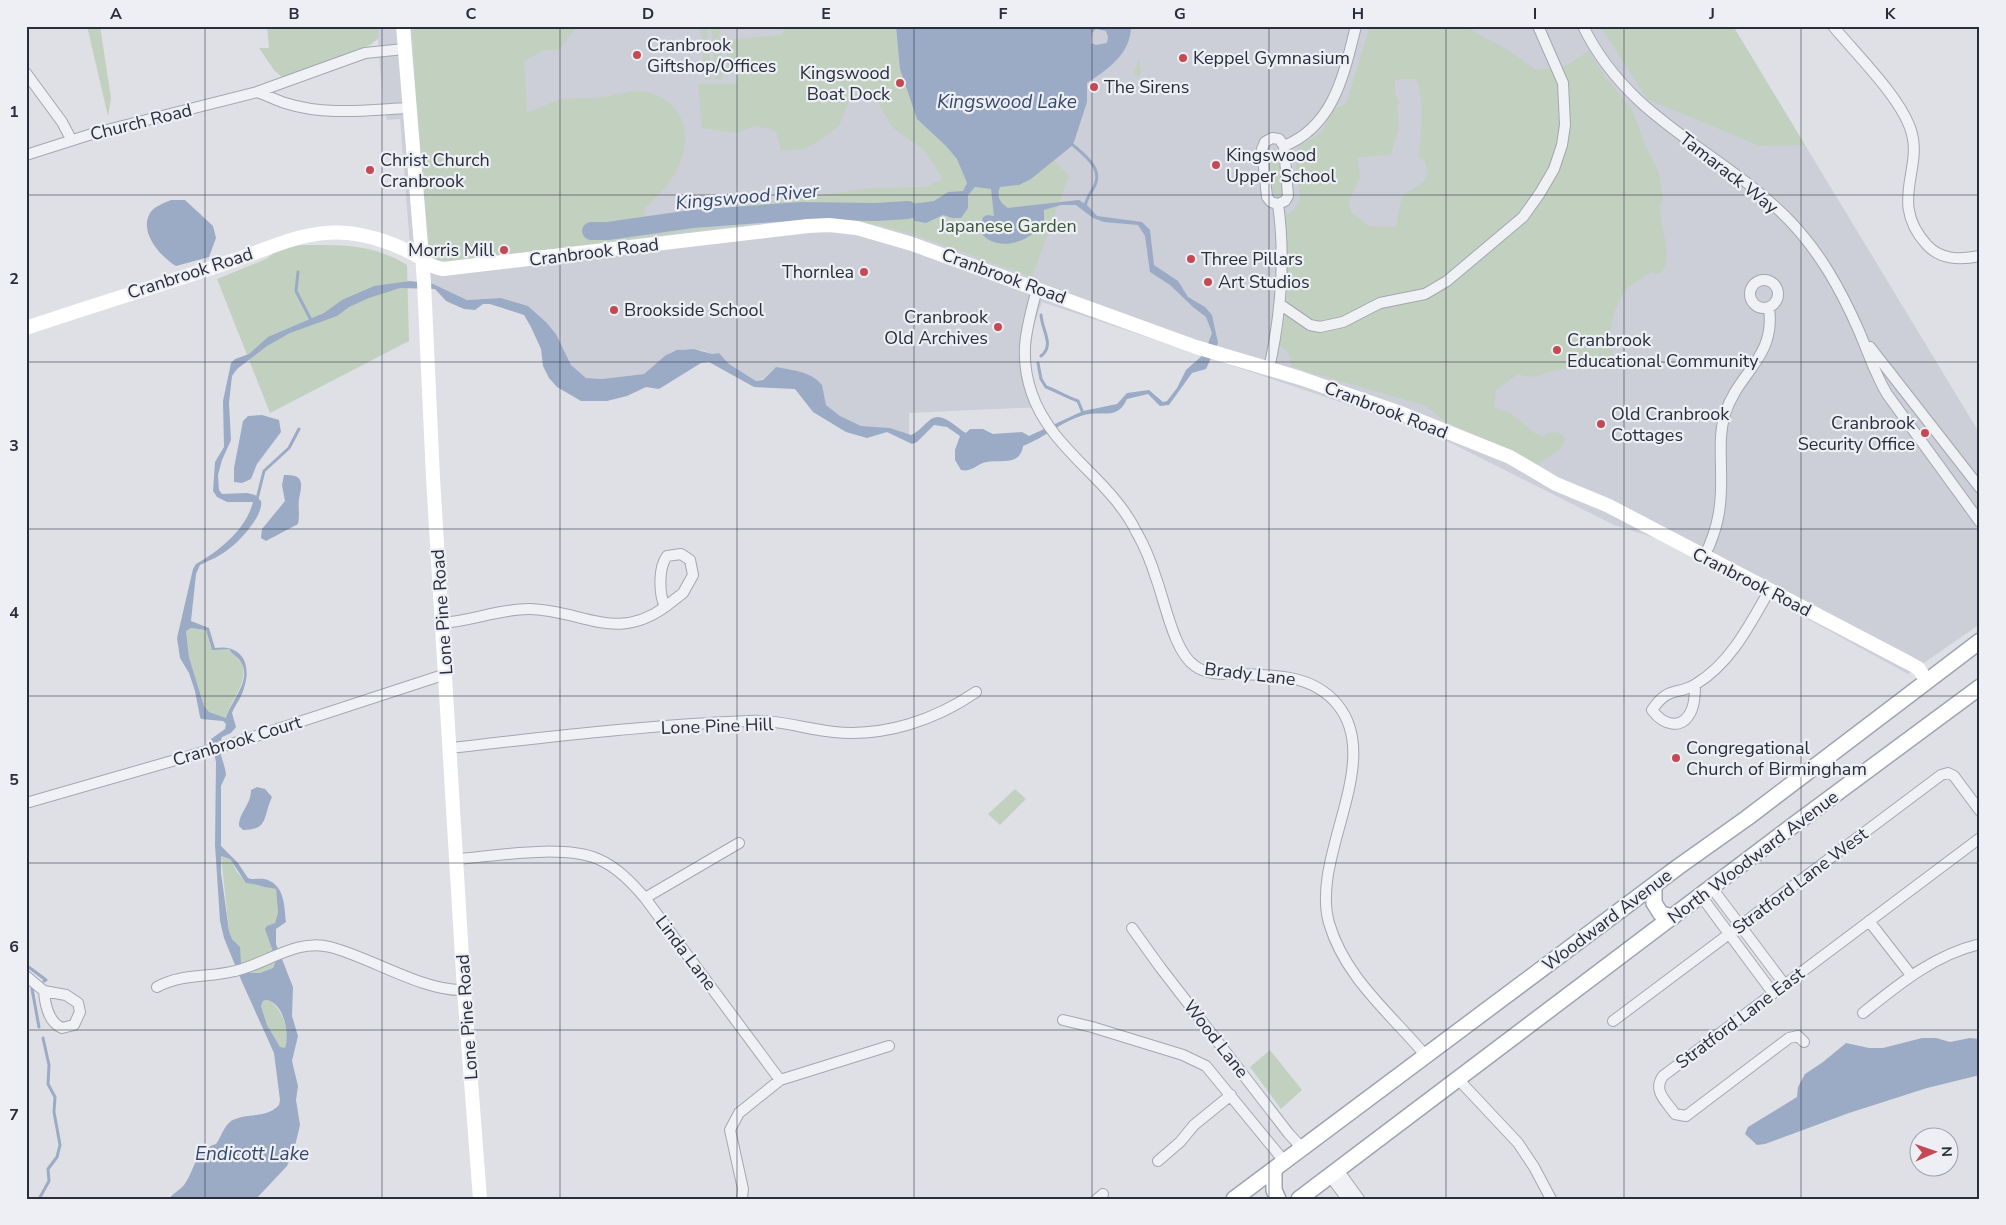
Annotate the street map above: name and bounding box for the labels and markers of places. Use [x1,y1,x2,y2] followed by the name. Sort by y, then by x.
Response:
[647,33,776,78] place label: Cranbrook Giftshop/Offices
[1193,46,1350,70] place label: Keppel Gymnasium
[631,49,643,61] marker: Cranbrook Giftshop/Offices
[1177,52,1189,64] marker: Keppel Gymnasium
[800,61,891,106] place label: Kingswood Boat Dock
[1104,75,1189,99] place label: The Sirens
[894,77,906,89] marker: Kingswood Boat Dock
[1088,81,1100,93] marker: The Sirens
[1226,143,1336,188] place label: Kingswood Upper School
[380,148,490,193] place label: Christ Church Cranbrook
[1210,159,1222,171] marker: Kingswood Upper School
[364,164,376,176] marker: Christ Church Cranbrook
[408,238,495,262] place label: Morris Mill
[498,244,510,256] marker: Morris Mill
[1201,247,1303,271] place label: Three Pillars
[1185,253,1197,265] marker: Three Pillars
[782,260,854,284] place label: Thornlea
[858,266,870,278] marker: Thornlea
[1218,270,1310,294] place label: Art Studios
[1202,276,1214,288] marker: Art Studios
[624,298,765,322] place label: Brookside School
[608,304,620,316] marker: Brookside School
[884,305,989,350] place label: Cranbrook Old Archives
[992,321,1004,333] marker: Cranbrook Old Archives
[1567,328,1759,373] place label: Cranbrook Educational Community
[1551,344,1563,356] marker: Cranbrook Educational Community
[1611,402,1730,447] place label: Old Cranbrook Cottages
[1798,411,1916,456] place label: Cranbrook Security Office
[1595,418,1607,430] marker: Old Cranbrook Cottages
[1919,427,1931,439] marker: Cranbrook Security Office
[1686,736,1867,781] place label: Congregational Church of Birmingham
[1670,752,1682,764] marker: Congregational Church of Birmingham

